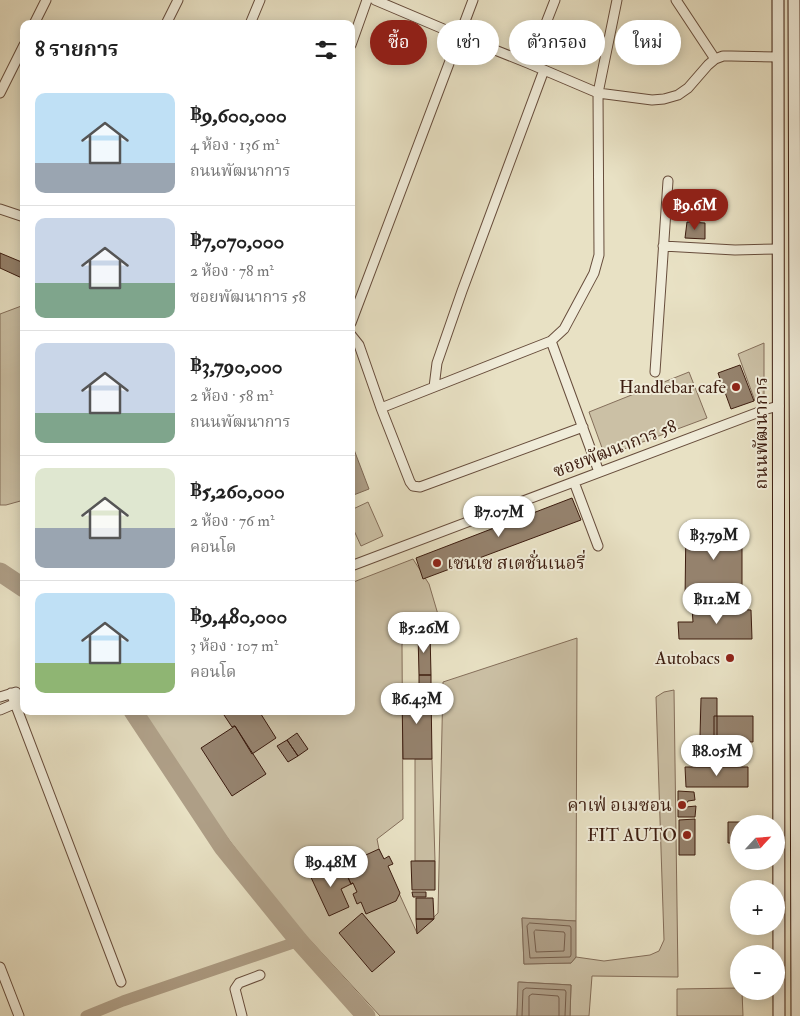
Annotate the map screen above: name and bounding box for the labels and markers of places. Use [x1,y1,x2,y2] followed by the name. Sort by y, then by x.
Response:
[660,188,730,231] pin: ฿9.6M
[619,376,726,399] place label: Handlebar cafe
[730,381,742,393] marker: Handlebar cafe
[458,496,540,538] pin: ฿7.07M
[673,518,755,561] pin: ฿3.79M
[447,549,585,575] place label: เซนเซ สเตชั่นเนอรี่
[431,557,443,569] marker: เซนเซ สเตชั่นเนอรี่
[676,582,758,625] pin: ฿11.2M
[383,612,465,654] pin: ฿5.26M
[654,647,720,670] place label: Autobacs
[724,652,736,664] marker: Autobacs
[376,682,458,725] pin: ฿6.43M
[676,734,758,777] pin: ฿8.05M
[567,794,672,817] place label: คาเฟ่ อเมซอน
[676,799,688,811] marker: คาเฟ่ อเมซอน
[587,824,677,847] place label: FIT AUTO
[681,829,693,841] marker: FIT AUTO
[290,846,372,888] pin: ฿9.48M

